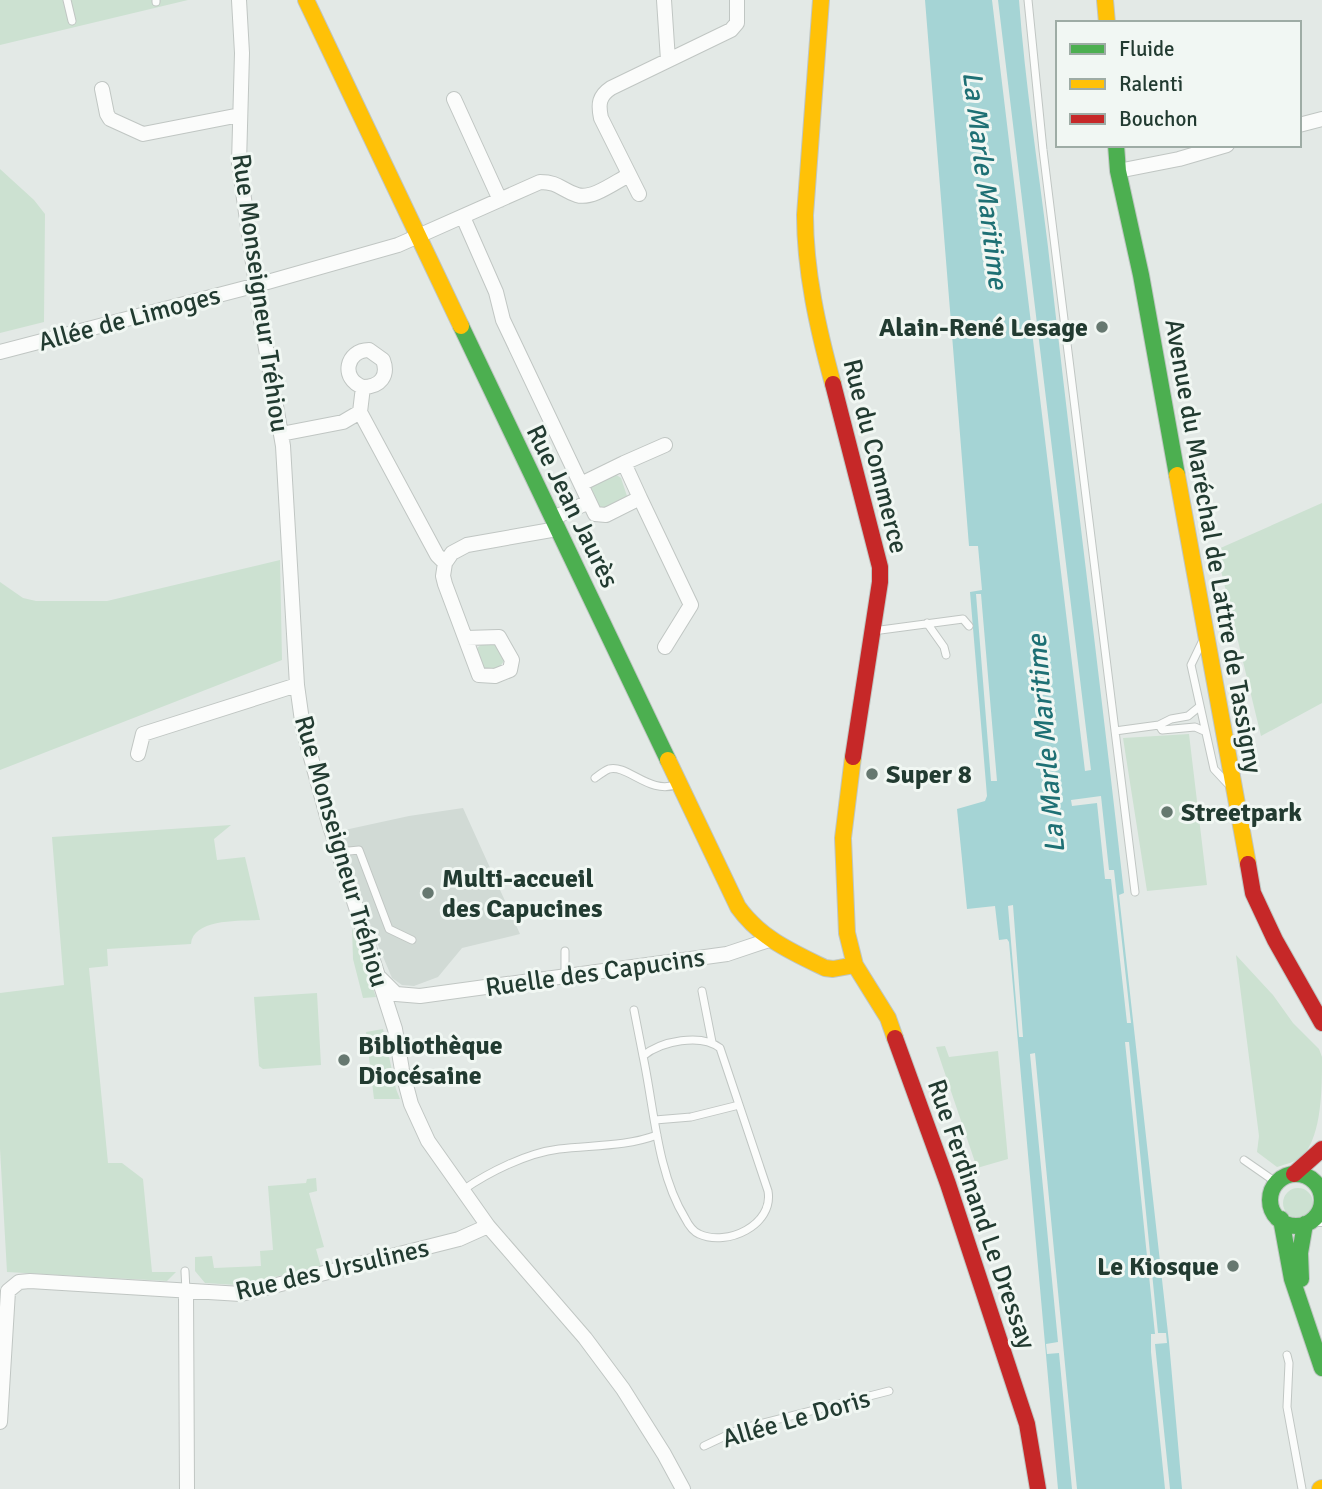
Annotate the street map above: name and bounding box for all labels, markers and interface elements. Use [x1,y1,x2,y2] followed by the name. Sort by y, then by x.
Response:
[1056,21,1301,147] legend
[1119,36,1175,62] text: Fluide
[955,69,1015,293] water label: La Marle Maritime
[1119,71,1183,97] text: Ralenti
[1119,106,1198,132] text: Bouchon
[225,152,295,435] street label: Rue Monseigneur Tréhiou
[35,279,224,359] street label: Allée de Limoges
[879,312,1088,344] place label: Alain-René Lesage
[1157,317,1269,776] street label: Avenue du Maréchal de Lattre de Tassigny
[1094,319,1110,335] marker: Alain-René Lesage
[835,356,915,557] street label: Rue du Commerce
[519,420,625,593] street label: Rue Jean Jaurès
[1019,631,1072,854] water label: La Marle Maritime
[287,712,395,991] street label: Rue Monseigneur Tréhiou
[886,759,972,791] place label: Super 8
[864,766,880,782] marker: Super 8
[1181,797,1302,829] place label: Streetpark
[1159,804,1175,820] marker: Streetpark
[442,863,603,925] place label: Multi-accueil des Capucines
[420,885,436,901] marker: Multi-accueil des Capucines
[483,942,707,1004] street label: Ruelle des Capucins
[358,1030,503,1092] place label: Bibliothèque Diocésaine
[336,1052,352,1068] marker: Bibliothèque Diocésaine
[920,1075,1042,1353] street label: Rue Ferdinand Le Dressay
[232,1232,432,1308] street label: Rue des Ursulines
[1097,1251,1219,1283] place label: Le Kiosque
[1225,1258,1241,1274] marker: Le Kiosque
[719,1383,874,1455] street label: Allée Le Doris

